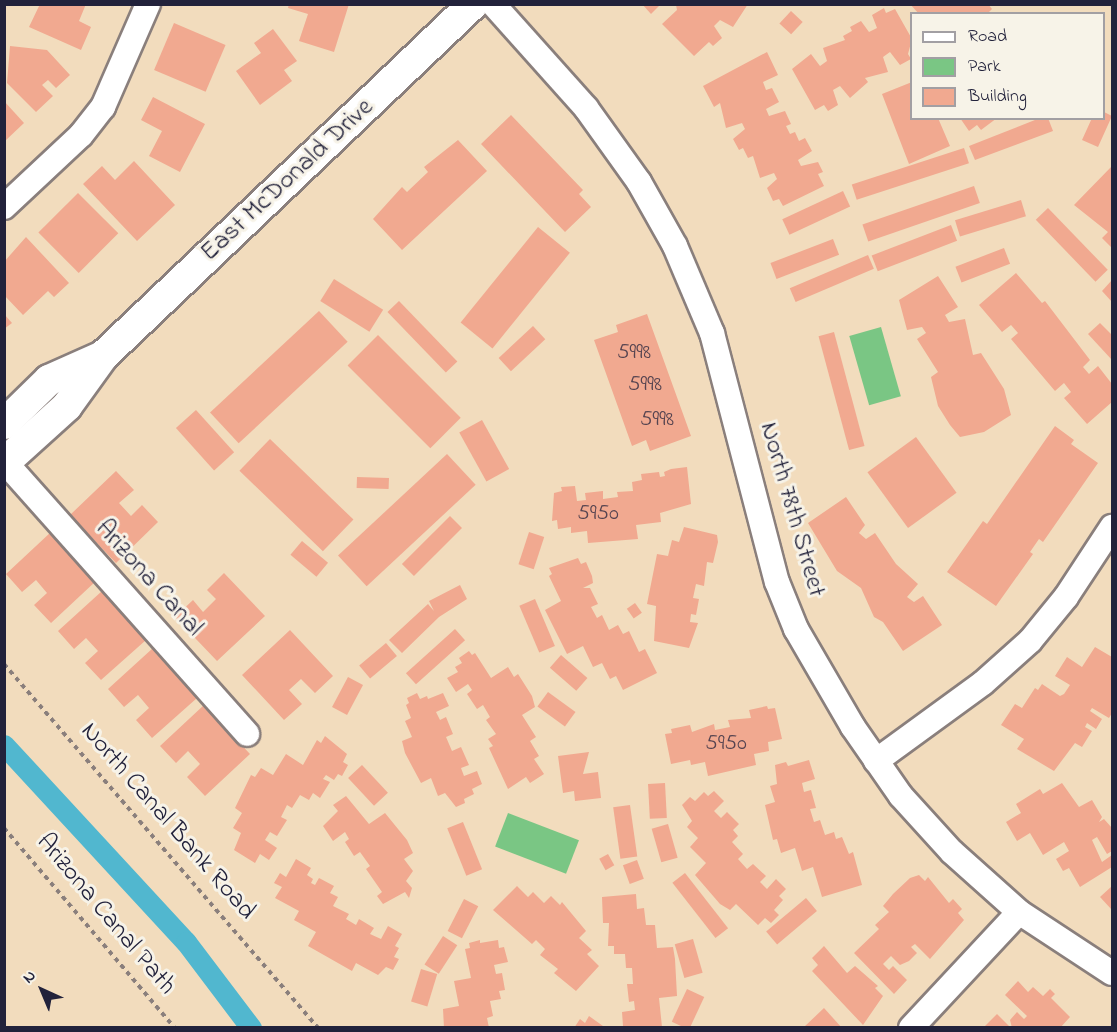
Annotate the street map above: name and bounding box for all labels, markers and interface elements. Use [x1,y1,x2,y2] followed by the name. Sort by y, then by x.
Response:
[910,12,1105,120] legend
[968,24,1007,50] text: Road
[968,54,1001,80] text: Park
[968,84,1027,110] text: Building
[195,93,381,269] street label: East McDonald Drive
[617,341,651,367] house number: 5998
[628,373,662,399] house number: 5998
[640,408,674,434] house number: 5998
[751,419,831,601] street label: North 78th Street
[577,502,619,528] house number: 5950
[88,514,208,644] street label: Arizona Canal
[73,717,261,927] street label: North Canal Bank Road
[705,732,747,758] house number: 5950
[28,828,182,1002] street label: Arizona Canal Path
[12,960,72,1020] north arrow
[17,965,42,989] text: N

